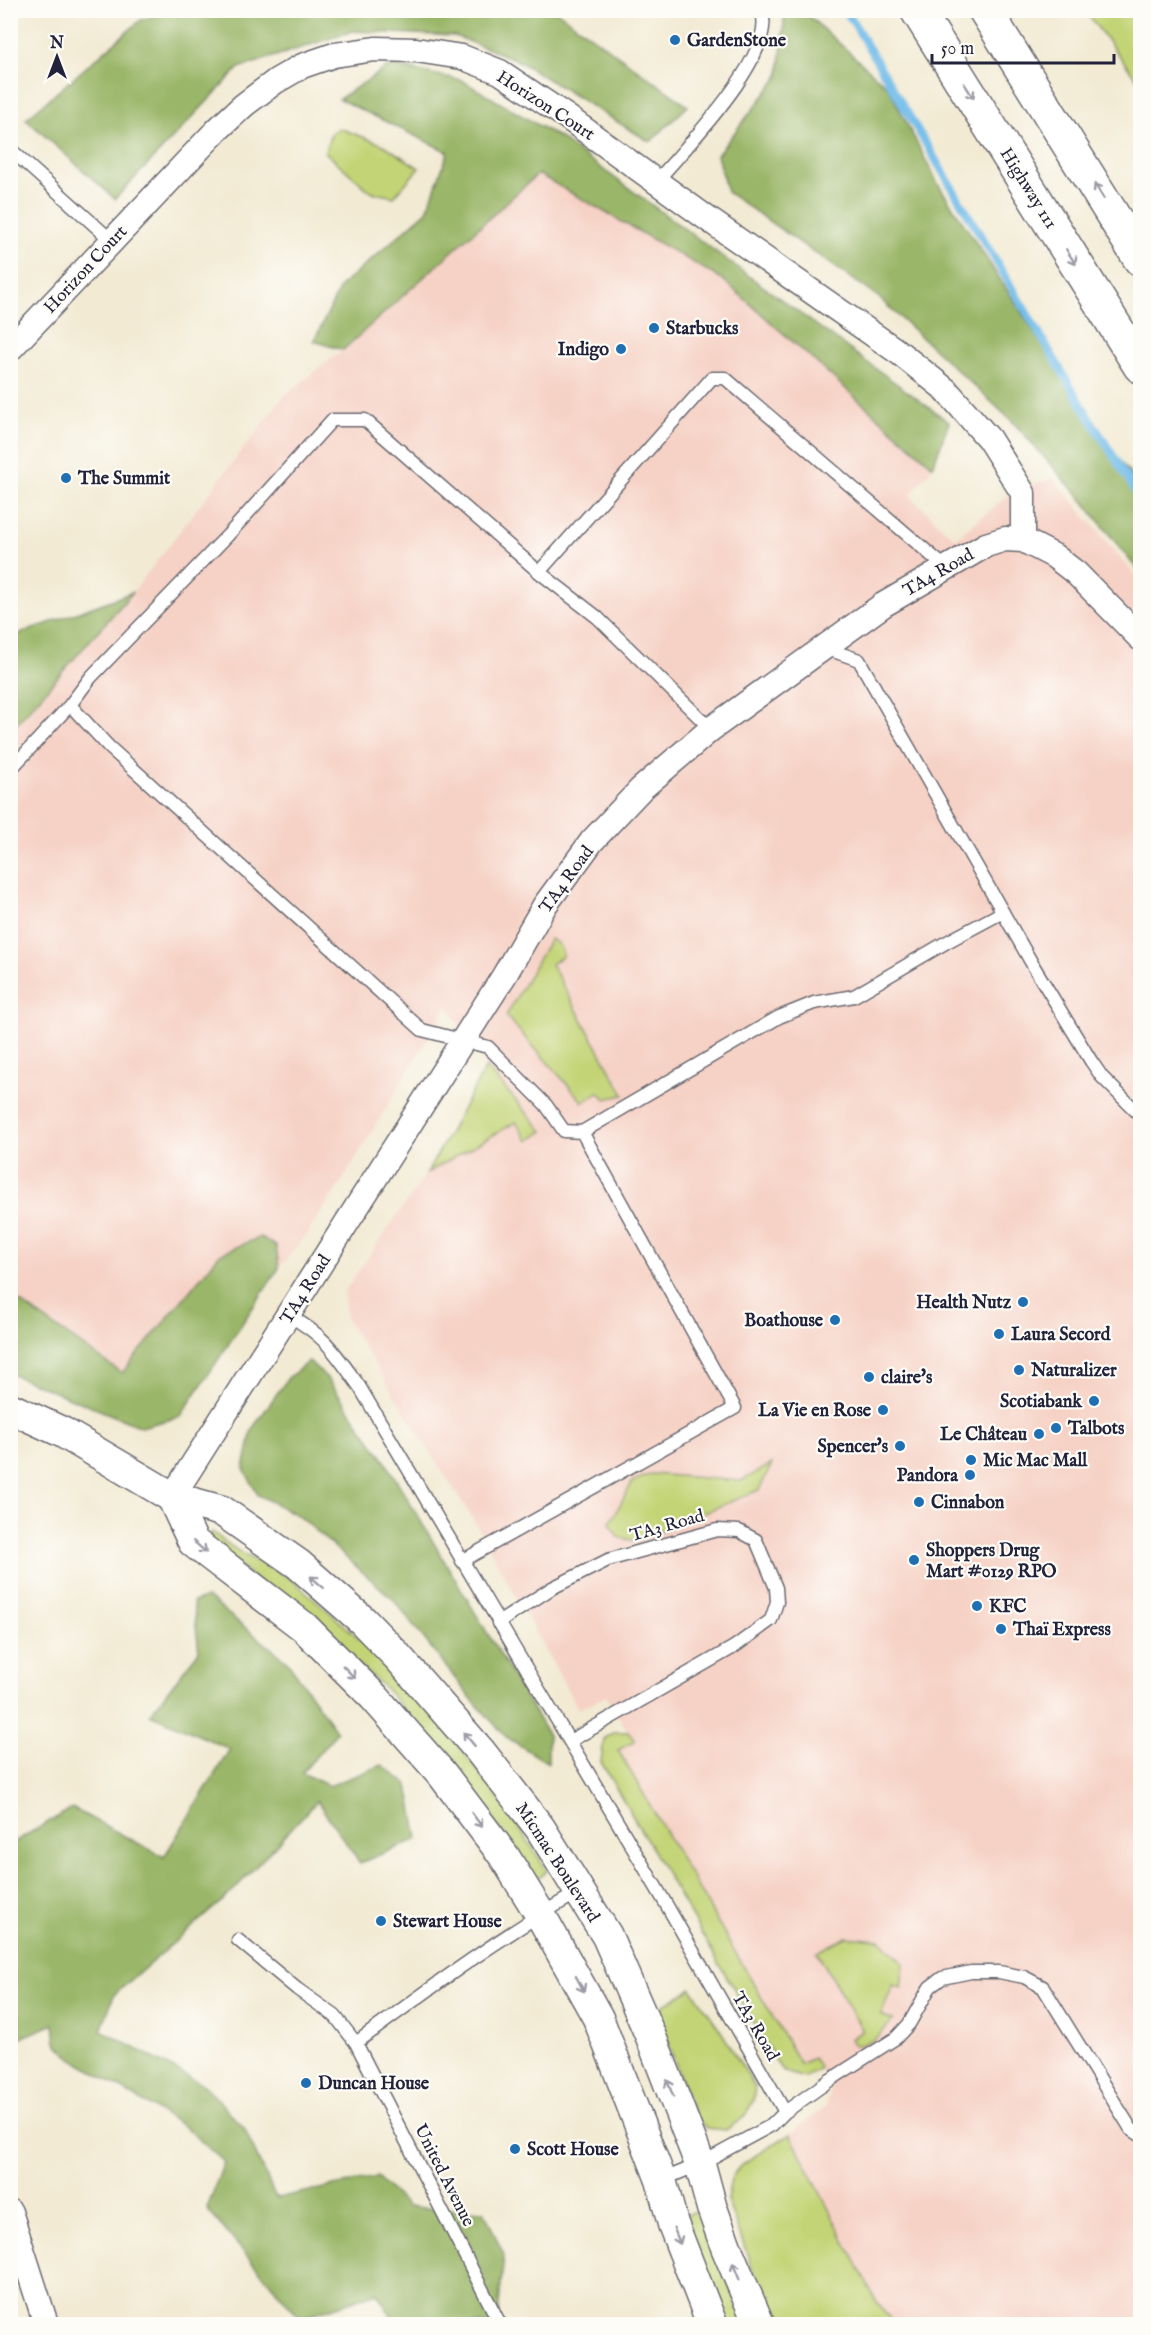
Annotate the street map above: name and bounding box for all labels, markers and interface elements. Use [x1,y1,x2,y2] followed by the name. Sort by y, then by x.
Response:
[27,27,87,87] north arrow
[932,27,1114,65] scale bar
[687,30,787,53] place label: GardenStone
[668,33,682,47] marker: GardenStone
[49,34,64,54] text: N
[941,38,974,61] text: 50 m
[492,66,599,147] street label: Horizon Court
[964,82,976,99] one-way arrow
[994,144,1062,234] street label: Highway 111
[1093,183,1105,200] one-way arrow
[39,221,133,319] street label: Horizon Court
[1066,248,1078,265] one-way arrow
[666,318,739,341] place label: Starbucks
[647,321,661,335] marker: Starbucks
[558,339,609,362] place label: Indigo
[614,342,628,356] marker: Indigo
[77,468,171,491] place label: The Summit
[59,471,73,485] marker: The Summit
[899,544,979,603] street label: TA4 Road
[535,841,600,918] street label: TA4 Road
[276,1250,337,1329] street label: TA4 Road
[916,1292,1012,1315] place label: Health Nutz
[1016,1295,1030,1309] marker: Health Nutz
[744,1310,824,1333] place label: Boathouse
[828,1313,842,1327] marker: Boathouse
[1011,1324,1111,1347] place label: Laura Secord
[992,1327,1006,1341] marker: Laura Secord
[1030,1360,1117,1383] place label: Naturalizer
[1012,1363,1026,1377] marker: Naturalizer
[881,1367,933,1390] place label: claire's
[862,1370,876,1384] marker: claire's
[1000,1391,1083,1414] place label: Scotiabank
[1087,1394,1101,1408] marker: Scotiabank
[758,1400,872,1423] place label: La Vie en Rose
[876,1403,890,1417] marker: La Vie en Rose
[1067,1418,1125,1441] place label: Talbots
[1049,1421,1063,1435] marker: Talbots
[940,1424,1028,1447] place label: Le Château
[1032,1427,1046,1441] marker: Le Château
[817,1436,889,1459] place label: Spencer's
[893,1439,907,1453] marker: Spencer's
[983,1450,1088,1473] place label: Mic Mac Mall
[964,1453,978,1467] marker: Mic Mac Mall
[897,1465,959,1488] place label: Pandora
[963,1468,977,1482] marker: Pandora
[931,1492,1005,1515] place label: Cinnabon
[912,1495,926,1509] marker: Cinnabon
[628,1505,708,1548] street label: TA3 Road
[192,1540,207,1554] one-way arrow
[926,1540,1057,1584] place label: Shoppers Drug Mart #0129 RPO
[907,1553,921,1567] marker: Shoppers Drug Mart #0129 RPO
[310,1575,325,1589] one-way arrow
[989,1596,1026,1619] place label: KFC
[970,1599,984,1613] marker: KFC
[1012,1619,1111,1642] place label: Thaï Express
[994,1622,1008,1636] marker: Thaï Express
[342,1665,357,1679] one-way arrow
[463,1731,476,1747] one-way arrow
[509,1798,604,1928] street label: Micmac Boulevard
[470,1811,483,1827] one-way arrow
[393,1911,502,1934] place label: Stewart House
[374,1914,388,1928] marker: Stewart House
[575,1975,586,1993] one-way arrow
[726,1988,784,2066] street label: TA3 Road
[318,2073,430,2096] place label: Duncan House
[299,2076,313,2090] marker: Duncan House
[663,2079,674,2097] one-way arrow
[408,2121,479,2231] street label: United Avenue
[527,2139,619,2162] place label: Scott House
[508,2142,522,2156] marker: Scott House
[672,2226,683,2245] one-way arrow
[729,2262,740,2281] one-way arrow

